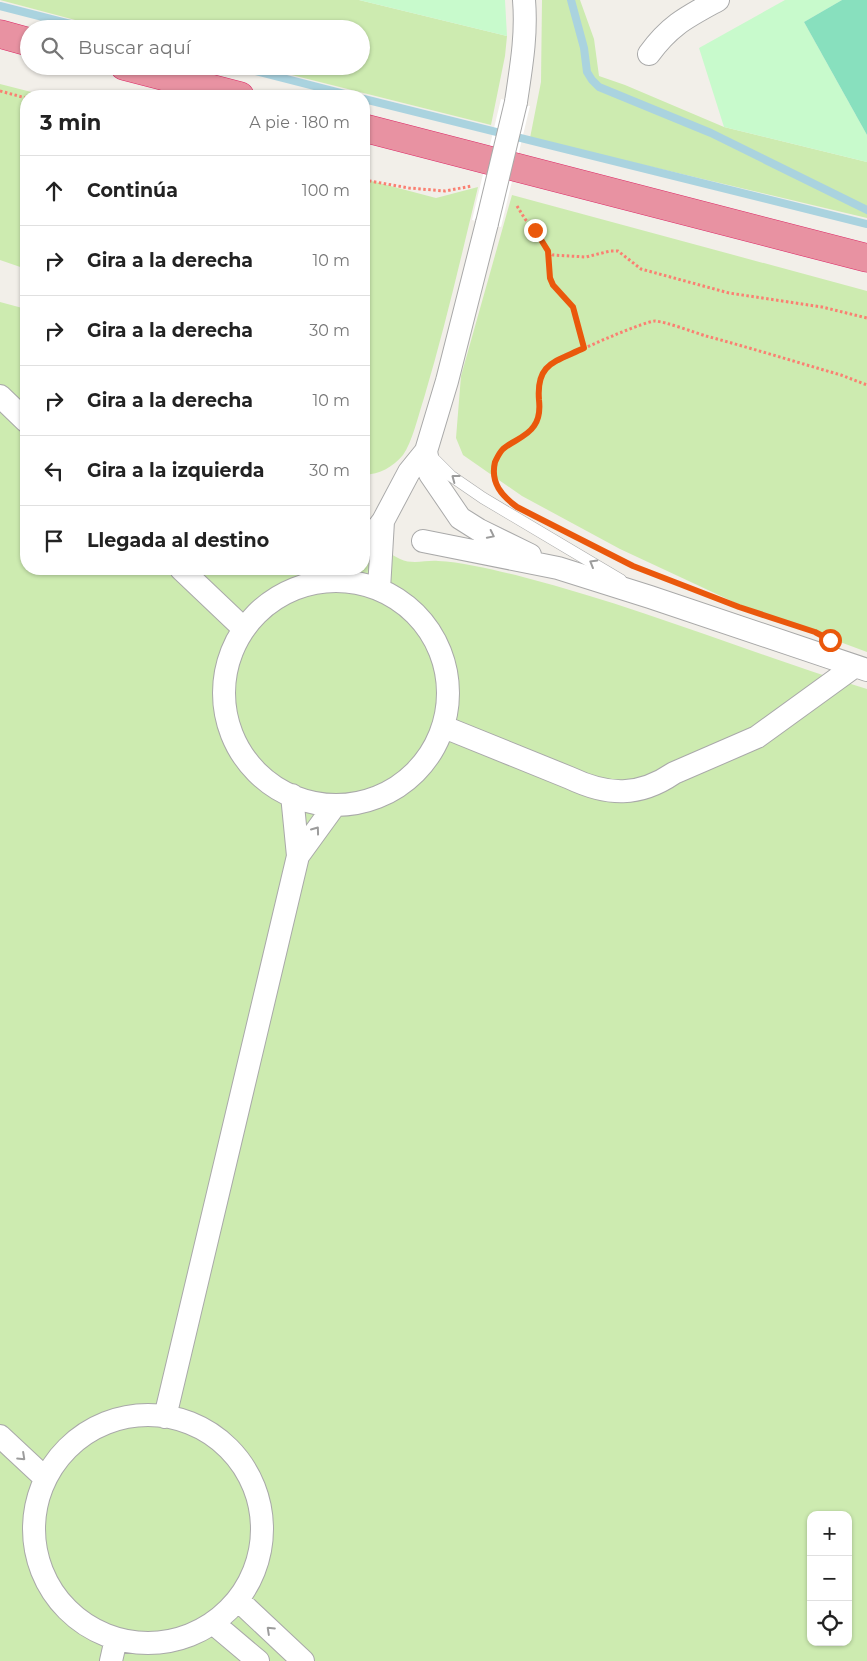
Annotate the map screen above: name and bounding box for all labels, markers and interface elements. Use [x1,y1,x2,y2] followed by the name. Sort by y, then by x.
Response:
[20,20,370,75] search box
[38,34,66,62] icon: search
[78,36,191,59] text: Buscar aquí
[40,110,101,135] text: 3 min
[249,113,350,132] text: A pie · 180 m
[40,177,68,205] icon: ahead
[87,179,178,202] text: Continúa
[302,181,350,200] text: 100 m
[524,219,547,242] route end
[40,247,68,275] icon: right
[87,249,253,272] text: Gira a la derecha
[312,251,350,270] text: 10 m
[40,317,68,345] icon: right
[87,319,253,342] text: Gira a la derecha
[309,321,350,340] text: 30 m
[40,387,68,415] icon: right
[87,389,253,412] text: Gira a la derecha
[312,391,350,410] text: 10 m
[40,457,68,485] icon: left
[87,459,265,482] text: Gira a la izquierda
[309,461,350,480] text: 30 m
[452,476,461,484] one-way arrow
[40,527,68,555] icon: arrive
[87,529,269,552] text: Llegada al destino
[486,529,495,540] one-way arrow
[590,560,599,570] one-way arrow
[819,629,842,652] route start
[311,827,319,836] one-way arrow
[17,1451,26,1460] one-way arrow
[807,1511,852,1646] map controls
[807,1511,852,1556] button: +
[807,1556,852,1601] button: −
[807,1601,852,1646] button: locate
[267,1627,276,1636] one-way arrow

